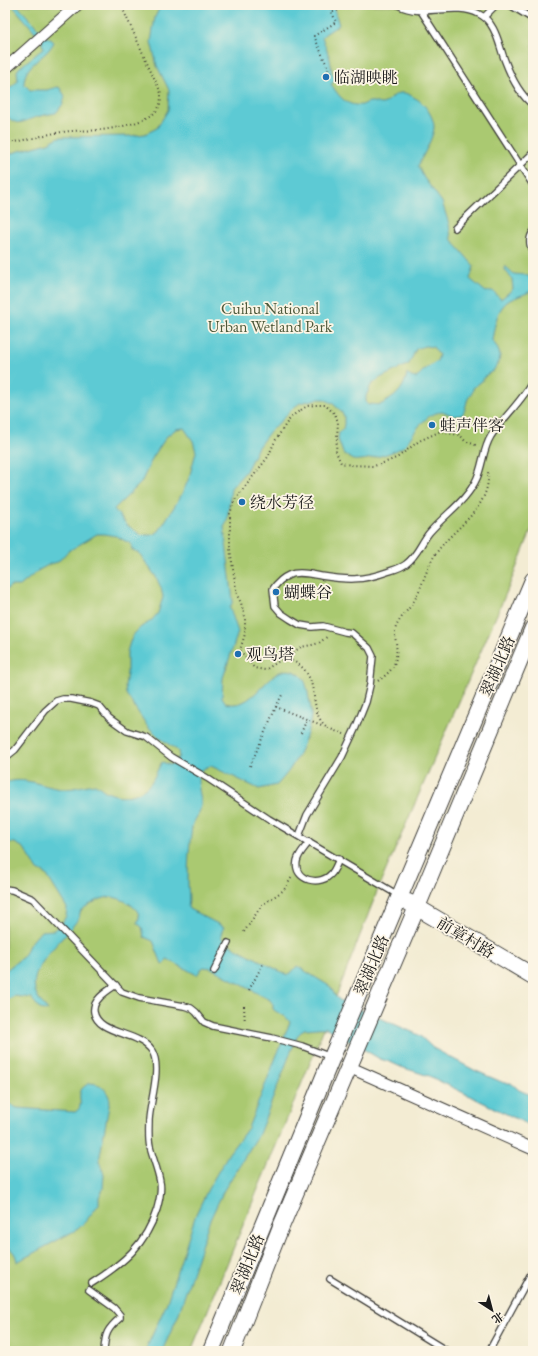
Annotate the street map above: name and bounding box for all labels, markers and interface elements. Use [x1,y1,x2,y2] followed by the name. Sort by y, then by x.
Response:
[334,67,398,88] place label: 临湖映眺
[321,72,331,82] marker: 临湖映眺
[208,298,333,337] park label: Cuihu National Urban Wetland Park
[440,415,504,436] place label: 蛙声伴客
[427,420,437,430] marker: 蛙声伴客
[250,492,314,513] place label: 绕水芳径
[237,497,247,507] marker: 绕水芳径
[284,582,332,603] place label: 蝴蝶谷
[271,587,281,597] marker: 蝴蝶谷
[475,633,520,700] street label: 翠湖北路
[246,644,294,665] place label: 观鸟塔
[233,649,243,659] marker: 观鸟塔
[433,912,499,963] street label: 前章村路
[349,932,394,999] street label: 翠湖北路
[226,1231,269,1298] street label: 翠湖北路
[472,1290,512,1330] north arrow
[489,1309,506,1327] text: 北

